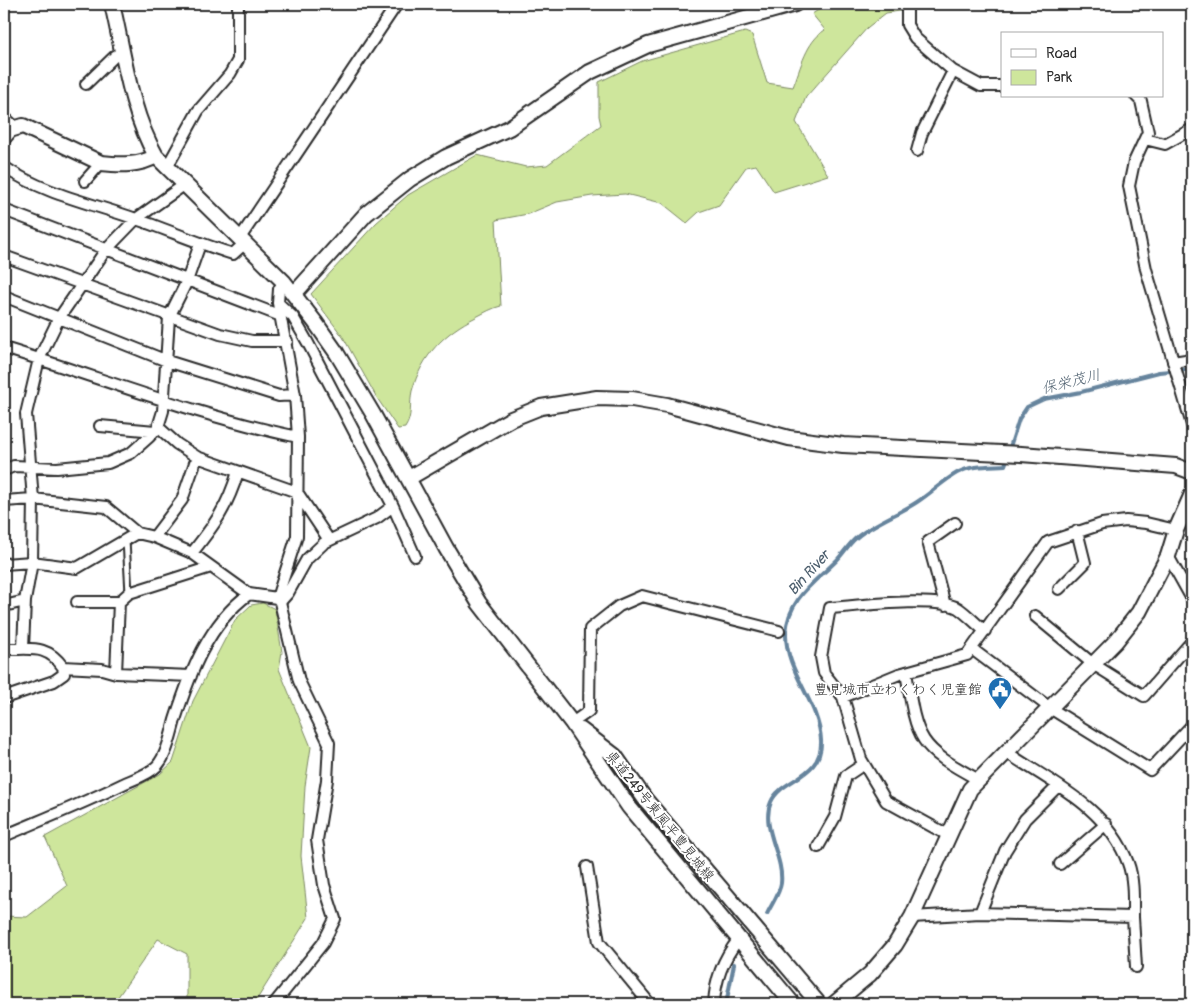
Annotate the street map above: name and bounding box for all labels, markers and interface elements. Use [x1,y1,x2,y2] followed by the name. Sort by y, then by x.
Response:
[1001,32,1164,98] legend
[1046,44,1077,63] text: Road
[1046,68,1073,87] text: Park
[1040,366,1102,398] water label: 保栄茂川
[784,545,835,599] water label: Bin River
[987,676,1013,710] public building icon: 豊見城市立わくわく児童館
[814,681,982,698] place label: 豊見城市立わくわく児童館
[602,747,718,885] street label: 県道249号東風平豊見城線

